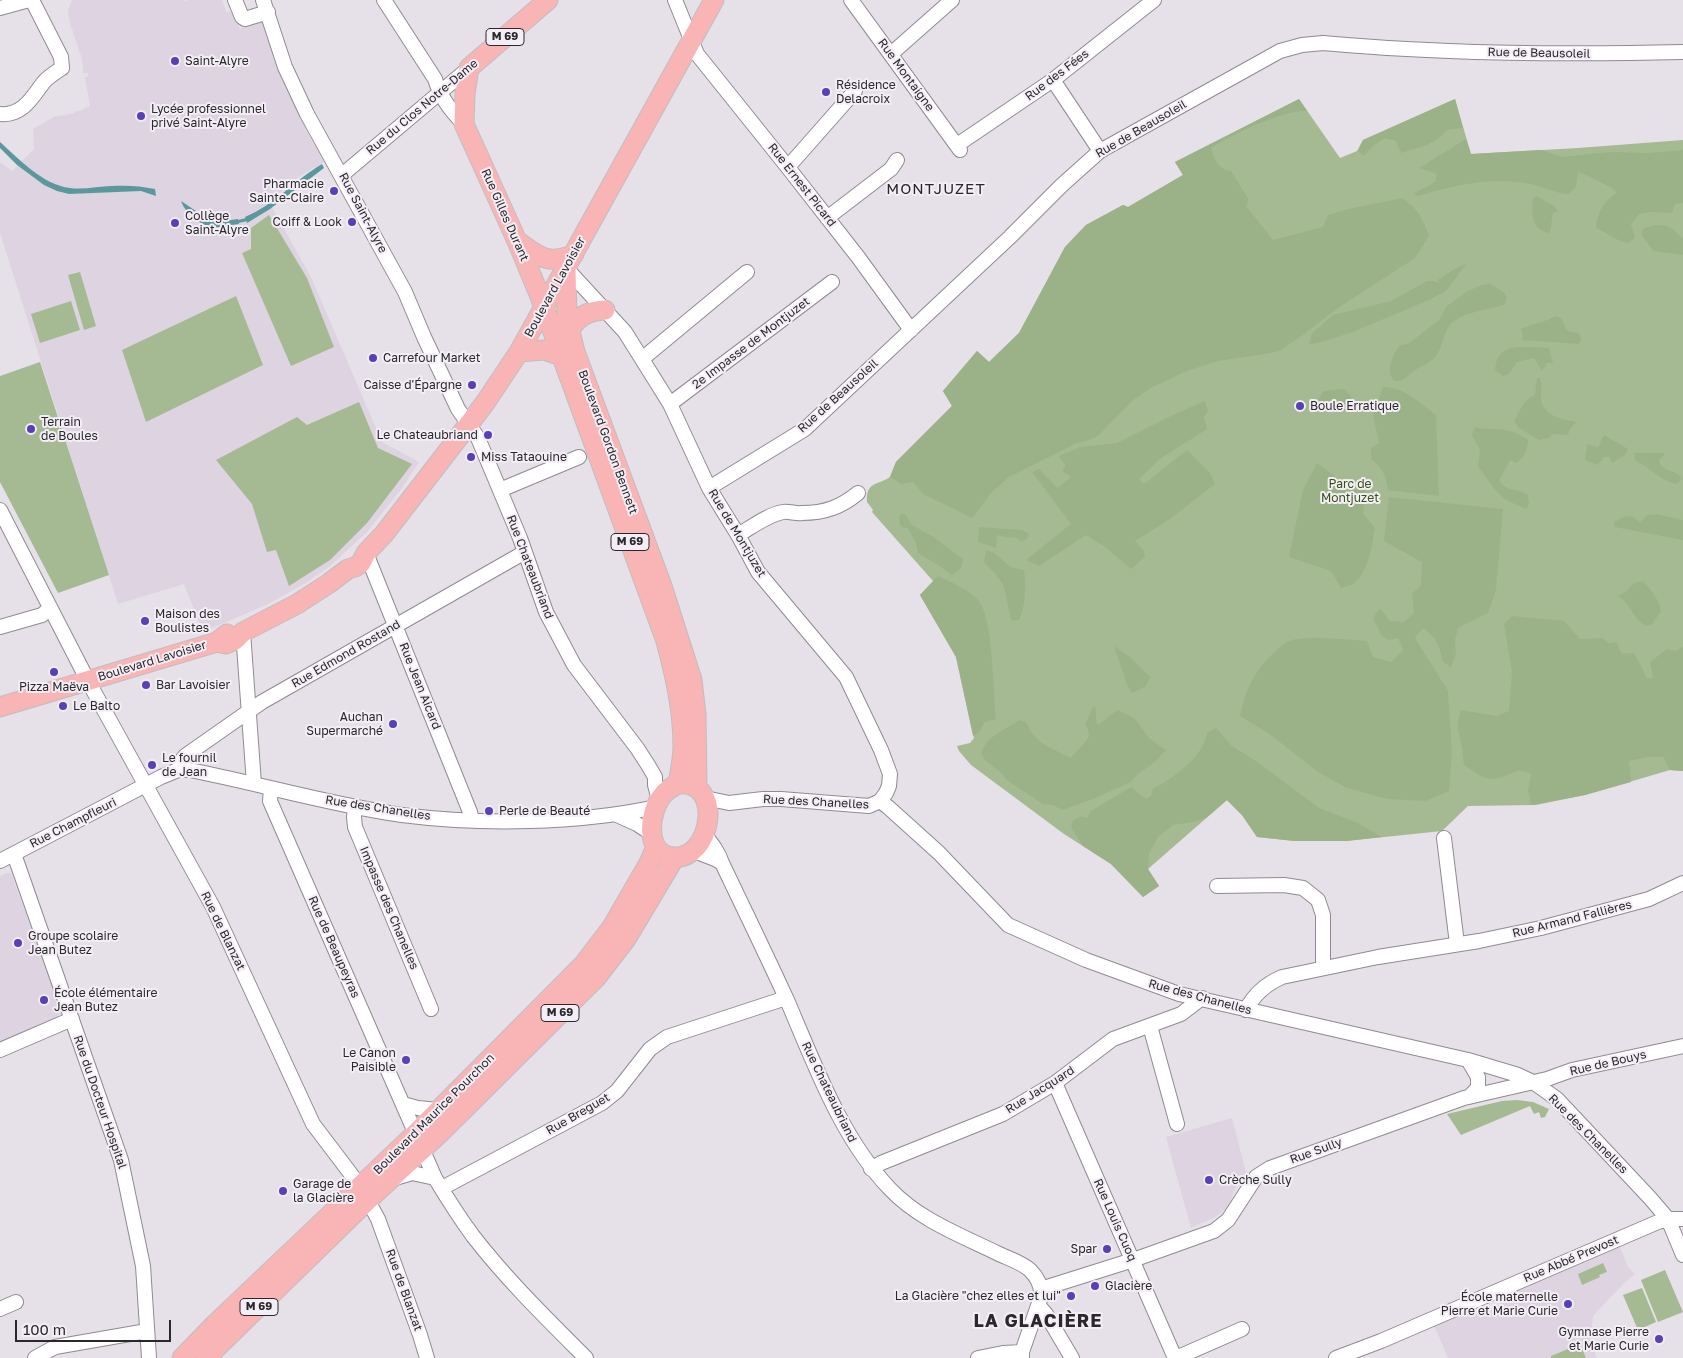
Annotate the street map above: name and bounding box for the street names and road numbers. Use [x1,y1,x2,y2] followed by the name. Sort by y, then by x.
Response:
[486,28,524,46] road number: M 69
[875,36,937,114] street label: Rue Montaigne
[1487,45,1591,61] street label: Rue de Beausoleil
[1022,46,1092,104] street label: Rue des Fées
[363,56,481,158] street label: Rue du Clos Notre-Dame
[1093,97,1189,161] street label: Rue de Beausoleil
[765,140,839,230] street label: Rue Ernest Picard
[478,167,532,263] street label: Rue Gilles Durant
[336,170,390,256] street label: Rue Saint-Alyre
[521,234,589,340] street label: Boulevard Lavoisier
[689,294,813,392] street label: 2e Impasse de Montjuzet
[795,356,881,436] street label: Rue de Beausoleil
[575,368,641,516] street label: Boulevard Gordon Bennett
[705,486,769,580] street label: Rue de Montjuzet
[504,513,556,621] street label: Rue Chateaubriand
[611,534,649,550] road number: M 69
[289,617,403,691] street label: Rue Edmond Rostand
[96,638,208,684] street label: Boulevard Lavoisier
[396,640,444,732] street label: Rue Jean Aicard
[763,792,869,812] street label: Rue des Chanelles
[324,793,432,823] street label: Rue des Chanelles
[27,795,119,851] street label: Rue Champfleuri
[356,844,422,972] street label: Impasse des Chanelles
[198,889,248,973] street label: Rue de Blanzat
[305,894,363,1000] street label: Rue de Beaupeyras
[1511,897,1633,941] street label: Rue Armand Fallières
[1147,976,1253,1018] street label: Rue des Chanelles
[541,1004,579,1021] road number: M 69
[70,1033,130,1171] street label: Rue du Docteur Hospital
[798,1039,860,1145] street label: Rue Chateaubriand
[1568,1047,1648,1079] street label: Rue de Bouys
[371,1051,497,1177] street label: Boulevard Maurice Pourchon
[1003,1063,1077,1117] street label: Rue Jacquard
[544,1090,612,1138] street label: Rue Breguet
[1545,1091,1631,1177] street label: Rue des Chanelles
[1288,1135,1344,1167] street label: Rue Sully
[1090,1176,1140,1264] street label: Rue Louis Cuoq
[1521,1232,1621,1286] street label: Rue Abbé Prevost
[383,1247,425,1333] street label: Rue de Blanzat
[240,1298,278,1315] road number: M 69

